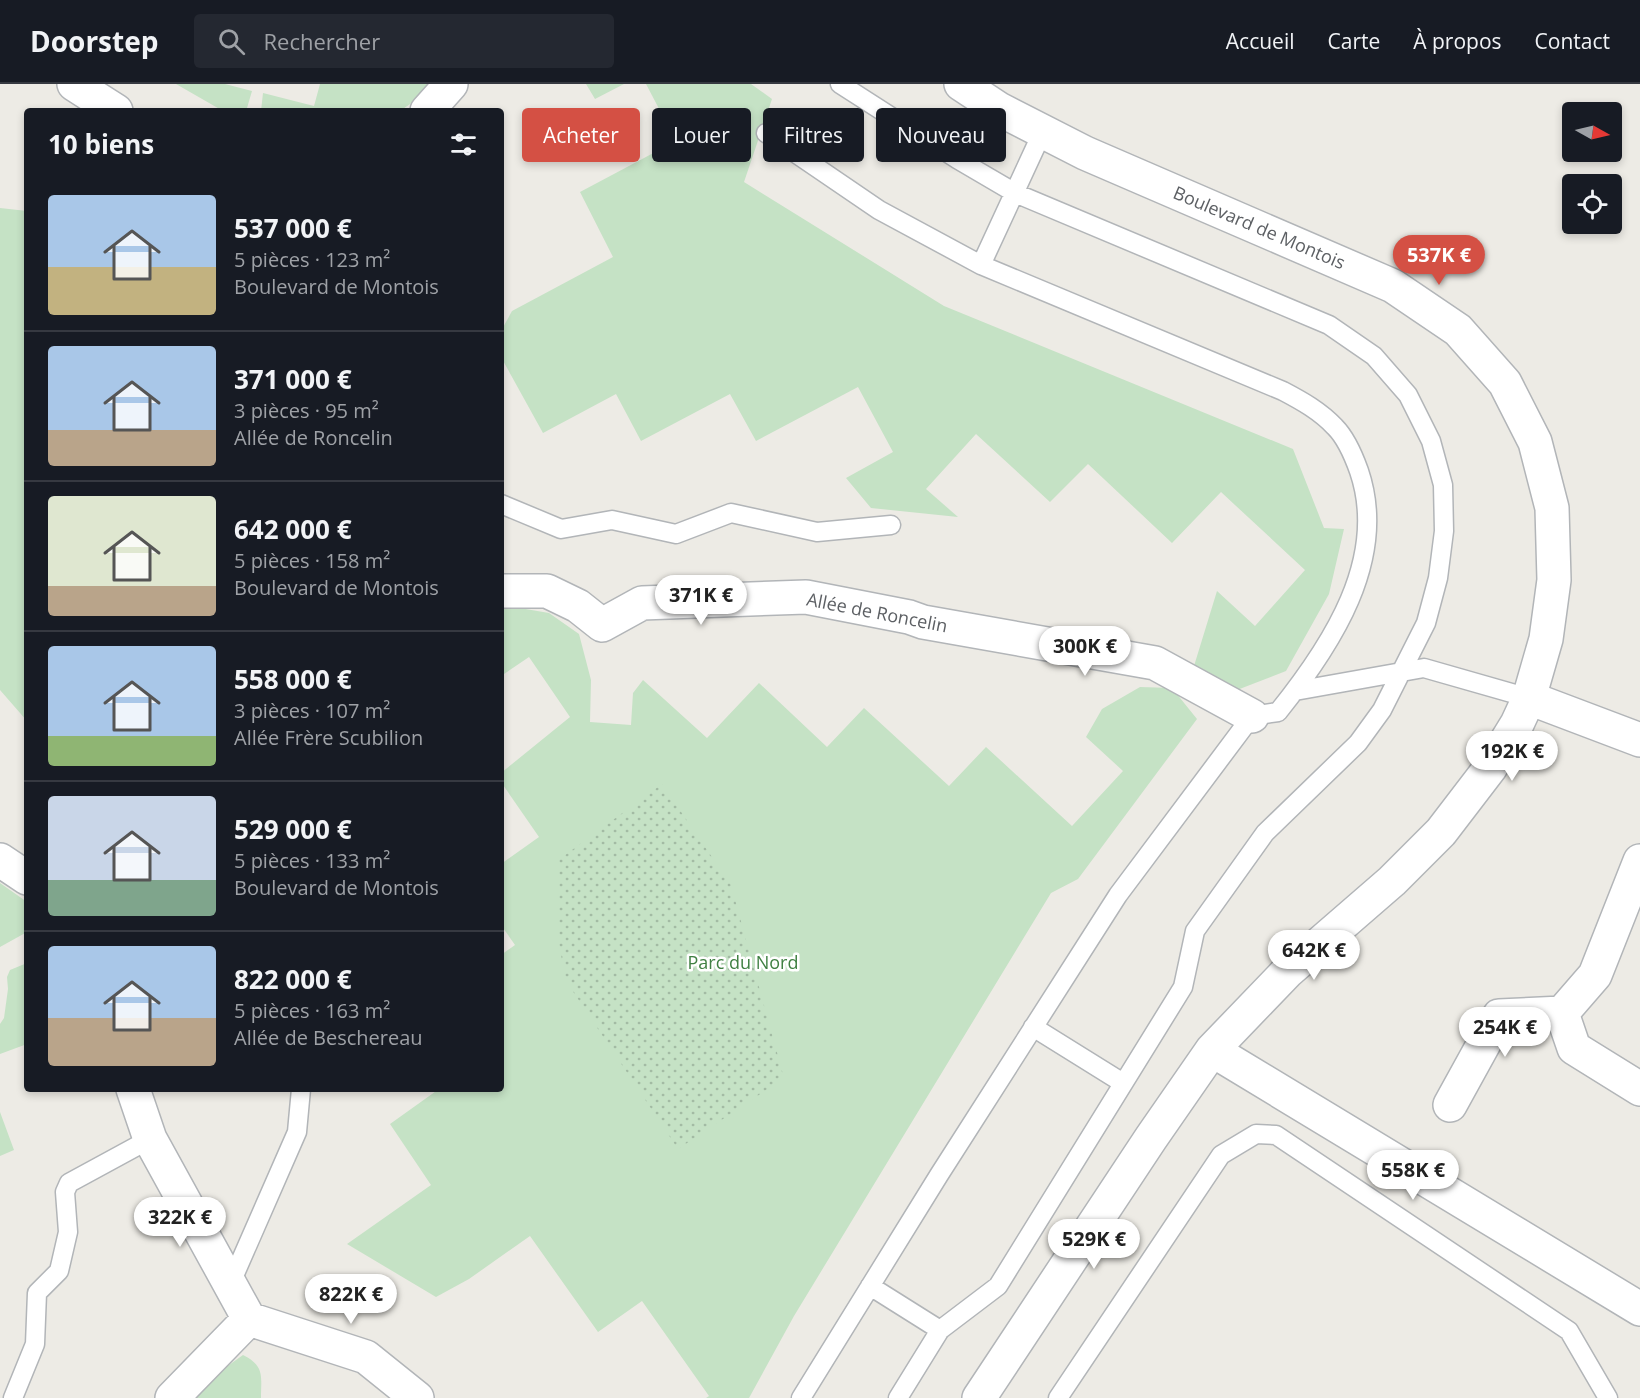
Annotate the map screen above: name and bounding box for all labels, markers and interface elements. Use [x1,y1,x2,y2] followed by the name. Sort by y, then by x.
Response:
[194,14,614,68] search box
[30,22,158,60] text: Doorstep
[215,25,248,58] icon: search
[263,26,380,56] text: Rechercher
[1226,27,1294,55] text: Accueil
[1327,27,1380,55] text: Carte
[1413,27,1502,55] text: À propos
[1535,27,1610,55] text: Contact
[1562,102,1622,162] north arrow
[1562,102,1622,234] map controls
[522,108,640,162] chip: Acheter
[652,108,751,162] chip: Louer
[763,108,864,162] chip: Filtres
[876,108,1006,162] chip: Nouveau
[48,126,154,162] text: 10 biens
[447,128,480,161] icon: filters
[1562,174,1622,234] button: locate
[1170,180,1349,274] street label: Boulevard de Montois
[234,210,352,246] text: 537 000 €
[96,219,168,291] icon: home
[1390,235,1488,286] pin: 537K €
[1407,241,1471,268] text: 537K €
[234,246,390,273] text: 5 pièces · 123 m²
[234,273,439,300] text: Boulevard de Montois
[234,361,352,397] text: 371 000 €
[96,370,168,442] icon: home
[234,397,379,424] text: 3 pièces · 95 m²
[234,424,393,451] text: Allée de Roncelin
[234,511,352,547] text: 642 000 €
[96,520,168,592] icon: home
[234,547,390,574] text: 5 pièces · 158 m²
[234,574,439,601] text: Boulevard de Montois
[652,575,750,626] pin: 371K €
[669,581,733,608] text: 371K €
[805,587,950,637] street label: Allée de Roncelin
[1036,626,1134,677] pin: 300K €
[1053,632,1117,659] text: 300K €
[234,661,352,697] text: 558 000 €
[96,670,168,742] icon: home
[234,697,390,724] text: 3 pièces · 107 m²
[234,724,423,751] text: Allée Frère Scubilion
[1463,731,1561,782] pin: 192K €
[1480,737,1544,764] text: 192K €
[234,811,352,847] text: 529 000 €
[96,820,168,892] icon: home
[234,847,390,874] text: 5 pièces · 133 m²
[234,874,439,901] text: Boulevard de Montois
[1265,930,1363,981] pin: 642K €
[1282,936,1346,963] text: 642K €
[688,950,798,974] park label: Parc du Nord
[234,961,352,997] text: 822 000 €
[96,970,168,1042] icon: home
[234,997,390,1024] text: 5 pièces · 163 m²
[1456,1007,1554,1058] pin: 254K €
[1473,1013,1537,1040] text: 254K €
[234,1024,423,1051] text: Allée de Beschereau
[1364,1150,1462,1201] pin: 558K €
[1381,1156,1445,1183] text: 558K €
[131,1197,229,1248] pin: 322K €
[148,1203,212,1230] text: 322K €
[1045,1219,1143,1270] pin: 529K €
[1062,1225,1126,1252] text: 529K €
[302,1274,400,1325] pin: 822K €
[319,1280,383,1307] text: 822K €

